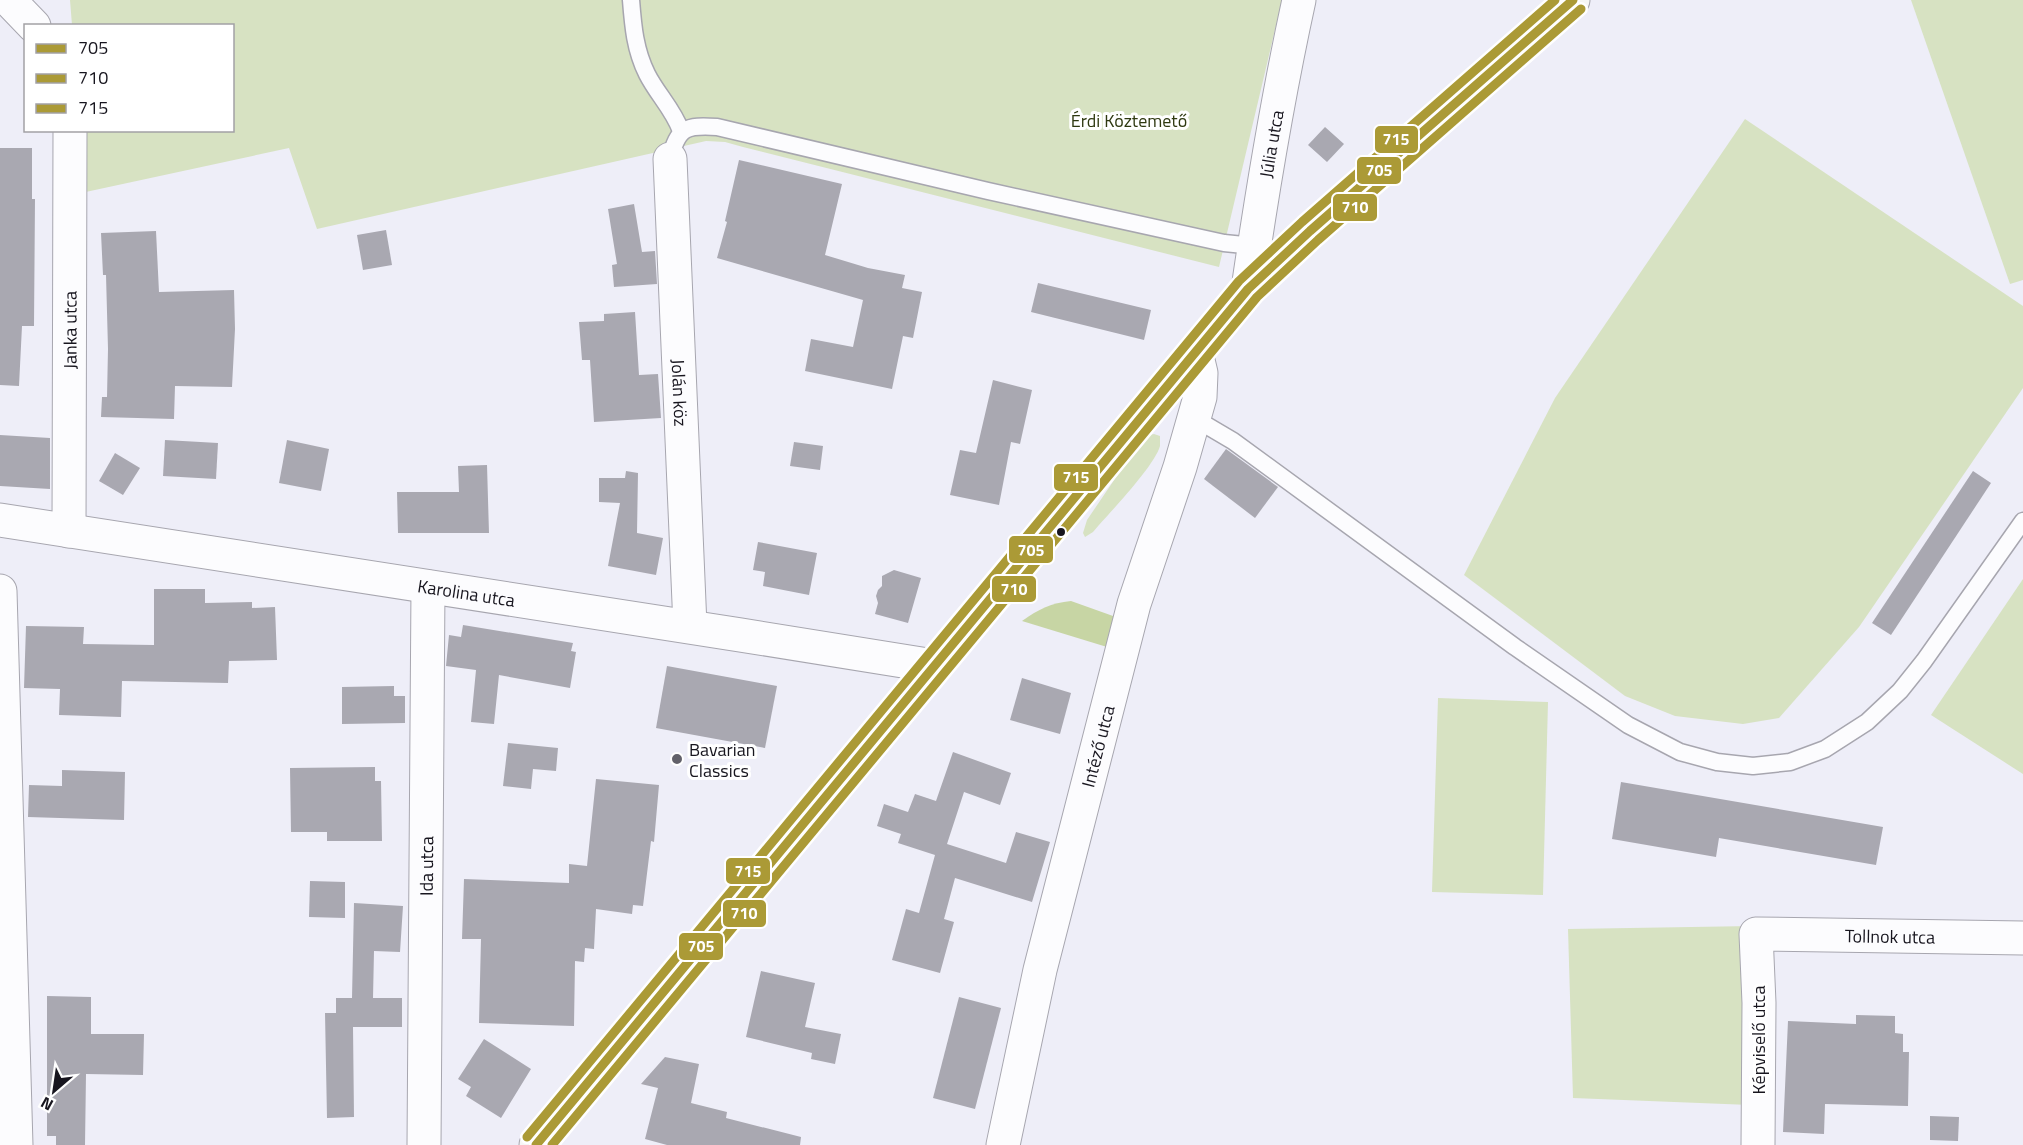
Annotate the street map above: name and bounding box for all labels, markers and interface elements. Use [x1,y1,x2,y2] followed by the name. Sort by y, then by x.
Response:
[24,24,234,132] legend
[78,34,108,61] text: 705
[78,64,108,91] text: 710
[78,94,108,121] text: 715
[1071,107,1187,134] park label: Érdi Köztemető
[1252,108,1290,180] street label: Júlia utca
[1374,125,1419,154] line badge: 715
[1383,127,1409,151] text: 715
[1356,156,1402,185] line badge: 705
[1366,158,1392,182] text: 705
[1332,193,1378,222] line badge: 710
[1342,195,1368,219] text: 710
[56,291,83,369] street label: Janka utca
[665,358,695,427] street label: Jolán köz
[1053,463,1099,492] line badge: 715
[1063,465,1089,489] text: 715
[1055,526,1067,538] unlabelled marker
[1008,535,1054,564] line badge: 705
[1018,538,1044,562] text: 705
[416,572,517,613] street label: Karolina utca
[991,575,1037,603] line badge: 710
[1001,577,1027,601] text: 710
[1074,702,1121,790] street label: Intéző utca
[689,736,755,784] place label: Bavarian Classics
[670,752,684,766] marker: Bavarian Classics
[412,836,440,896] street label: Ida utca
[725,857,771,885] line badge: 715
[735,859,761,883] text: 715
[722,899,767,928] line badge: 710
[731,901,757,925] text: 710
[1845,922,1935,950] street label: Tollnok utca
[678,932,724,961] line badge: 705
[688,934,714,958] text: 705
[1745,986,1772,1094] street label: Képviselő utca
[24,1061,84,1121] north arrow
[36,1091,57,1117] text: N

